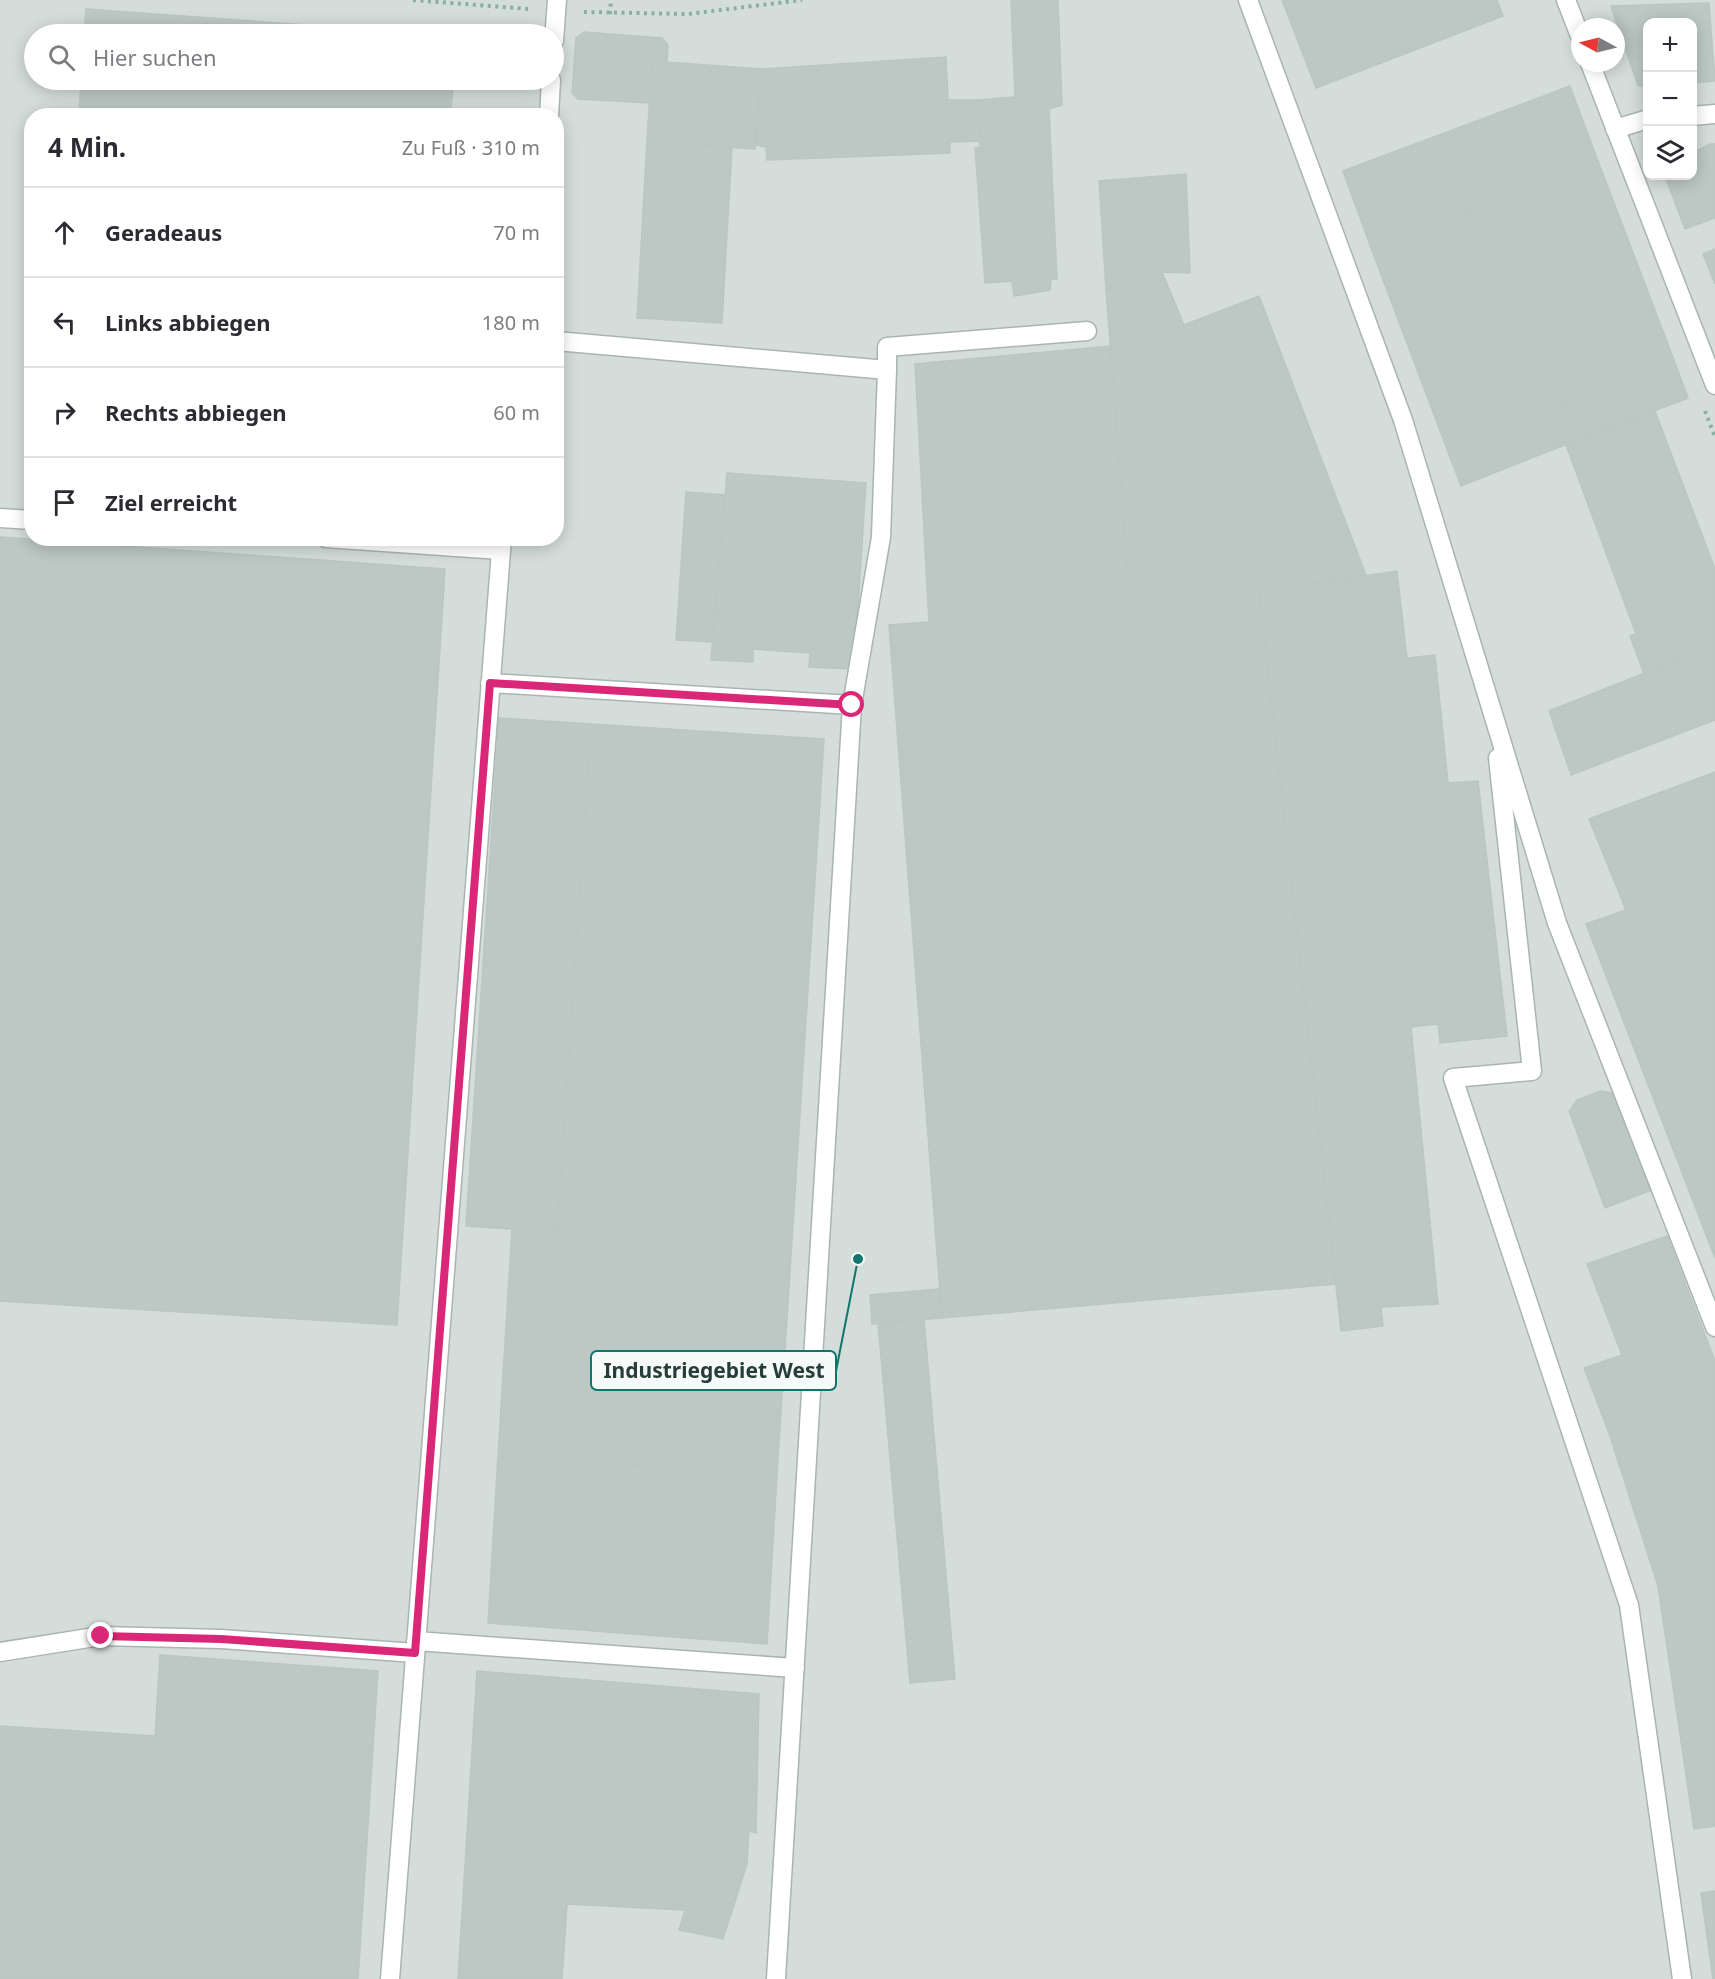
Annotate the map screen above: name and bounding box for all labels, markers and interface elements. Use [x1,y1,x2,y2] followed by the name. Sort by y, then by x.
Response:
[1571,18,1625,72] north arrow
[1643,18,1697,180] map controls
[1643,18,1697,72] button: +
[24,24,564,90] search box
[45,41,78,74] icon: search
[93,42,217,72] text: Hier suchen
[1643,72,1697,126] button: −
[1643,126,1697,180] button: layers
[48,129,126,165] text: 4 Min.
[402,134,540,161] text: Zu Fuß · 310 m
[48,216,81,249] icon: ahead
[105,217,222,247] text: Geradeaus
[493,219,540,246] text: 70 m
[48,306,81,339] icon: left
[105,307,271,337] text: Links abbiegen
[482,309,540,336] text: 180 m
[48,396,81,429] icon: right
[105,397,287,427] text: Rechts abbiegen
[493,399,540,426] text: 60 m
[48,486,81,519] icon: arrive
[105,487,237,517] text: Ziel erreicht
[838,691,864,717] route start
[591,1351,836,1390] callout: Industriegebiet West
[603,1356,825,1384] text: Industriegebiet West
[87,1622,113,1648] route end

